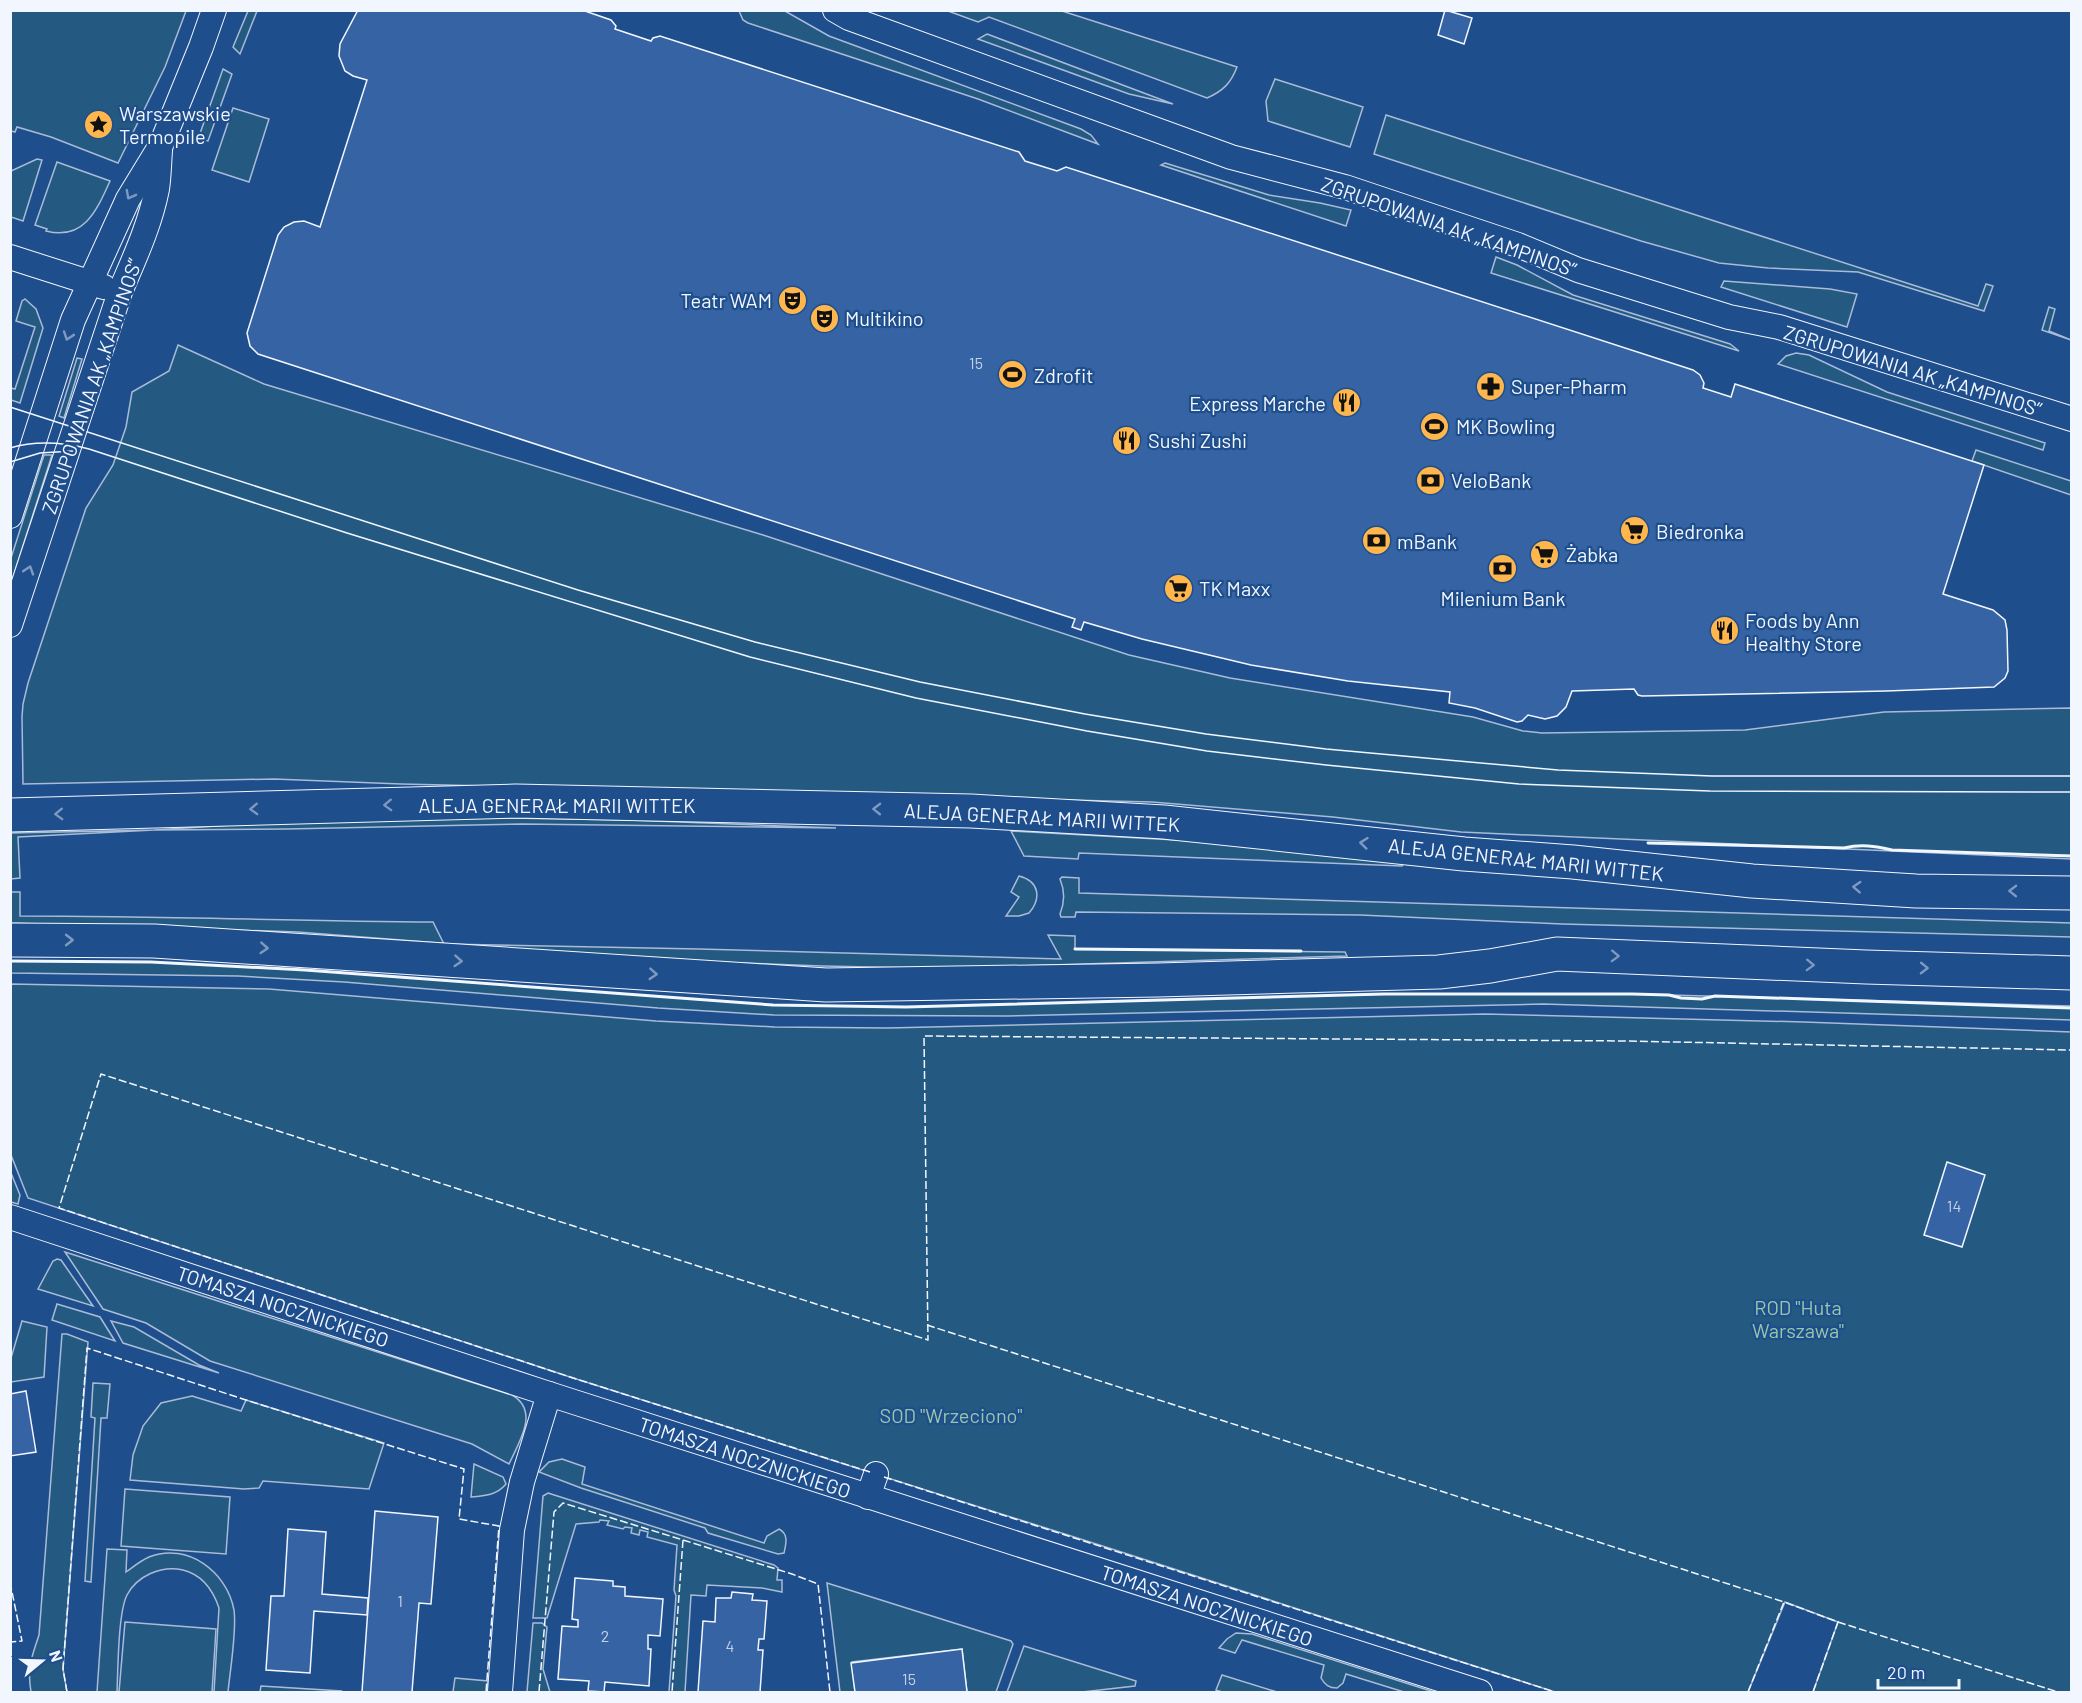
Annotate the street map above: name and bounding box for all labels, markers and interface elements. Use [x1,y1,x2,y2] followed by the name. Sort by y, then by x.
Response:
[119,101,231,148] place label: Warszawskie Termopile
[82,109,114,141] place icon: Warszawskie Termopile
[1318,171,1580,281] street label: ZGRUPOWANIA AK „KAMPINOS”
[126,189,137,200] one-way arrow
[36,255,146,517] street label: ZGRUPOWANIA AK „KAMPINOS”
[777,284,809,316] theatre icon: Teatr WAM
[681,288,772,312] place label: Teatr WAM
[808,302,840,334] theatre icon: Multikino
[845,306,924,330] place label: Multikino
[1781,319,2045,421] street label: ZGRUPOWANIA AK „KAMPINOS”
[62,331,75,341] one-way arrow
[969,353,983,372] house number: 15
[997,359,1029,391] sports icon: Zdrofit
[1034,363,1094,387] place label: Zdrofit
[1474,370,1506,402] pharmacy icon: Super-Pharm
[1511,374,1627,398] place label: Super-Pharm
[1331,387,1363,419] restaurant icon: Express Marche
[1189,391,1326,415] place label: Express Marche
[1419,410,1451,442] sports icon: MK Bowling
[1456,414,1555,438] place label: MK Bowling
[1111,424,1143,456] restaurant icon: Sushi Zushi
[1148,428,1247,452] place label: Sushi Zushi
[1414,464,1446,496] bank icon: VeloBank
[1451,468,1531,492] place label: VeloBank
[1619,515,1651,547] supermarket icon: Biedronka
[1656,519,1744,543] place label: Biedronka
[1360,525,1392,557] bank icon: mBank
[1397,529,1457,553] place label: mBank
[1529,538,1561,570] supermarket icon: Żabka
[1566,542,1618,566] place label: Żabka
[1487,552,1519,584] bank icon: Milenium Bank
[21,565,34,576] one-way arrow
[1162,572,1194,604] supermarket icon: TK Maxx
[1199,576,1271,600] place label: TK Maxx
[1440,586,1566,610] place label: Milenium Bank
[1745,608,1862,655] place label: Foods by Ann Healthy Store
[1708,615,1740,647] restaurant icon: Foods by Ann Healthy Store
[419,793,695,817] street label: ALEJA GENERAŁ MARII WITTEK
[903,798,1181,836] street label: ALEJA GENERAŁ MARII WITTEK
[383,799,392,811] one-way arrow
[249,802,258,815] one-way arrow
[872,803,881,816] one-way arrow
[54,808,63,820] one-way arrow
[1387,833,1665,885] street label: ALEJA GENERAŁ MARII WITTEK
[1360,837,1369,850] one-way arrow
[1853,881,1862,894] one-way arrow
[2009,885,2018,898] one-way arrow
[64,934,73,946] one-way arrow
[259,941,268,954] one-way arrow
[1611,950,1620,963] one-way arrow
[454,955,463,968] one-way arrow
[1806,958,1815,971] one-way arrow
[1920,962,1929,975] one-way arrow
[648,967,657,980] one-way arrow
[1947,1196,1961,1215] house number: 14
[174,1260,392,1352] street label: TOMASZA NOCZNICKIEGO
[1752,1295,1844,1342] park label: ROD "Huta Warszawa"
[880,1403,1022,1427] park label: SOD "Wrzeciono"
[636,1411,854,1503] street label: TOMASZA NOCZNICKIEGO
[1098,1559,1316,1651] street label: TOMASZA NOCZNICKIEGO
[397,1591,403,1610] house number: 1
[601,1626,609,1645] house number: 2
[12,1631,72,1691] north arrow
[726,1636,734,1655] house number: 4
[46,1648,67,1664] text: N
[1878,1652,1959,1690] scale bar
[1887,1661,1925,1683] text: 20 m
[902,1669,916,1688] house number: 15

